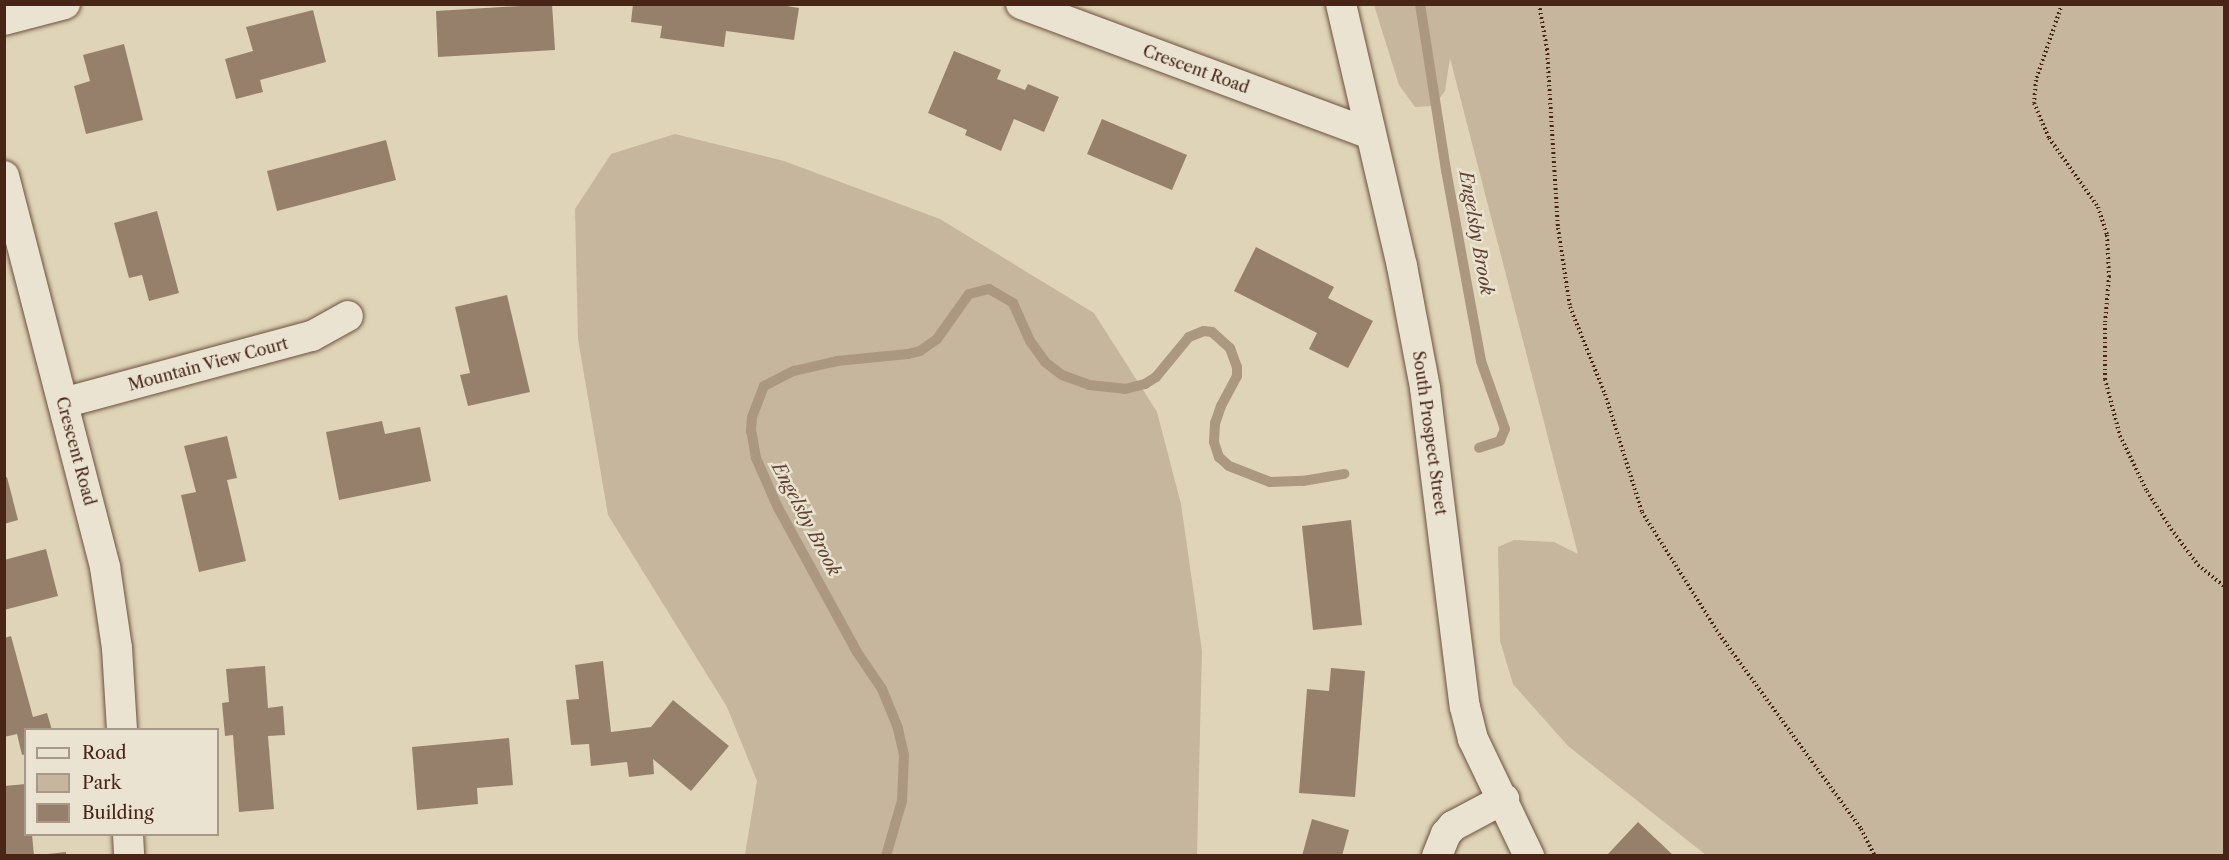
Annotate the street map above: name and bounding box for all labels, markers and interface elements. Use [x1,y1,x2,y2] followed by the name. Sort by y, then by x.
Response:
[1140,41,1252,97] street label: Crescent Road
[1454,169,1498,297] water label: Engelsby Brook
[125,333,291,395] street label: Mountain View Court
[1409,350,1451,516] street label: South Prospect Street
[52,395,100,507] street label: Crescent Road
[767,458,845,580] water label: Engelsby Brook
[24,728,219,836] legend
[82,742,127,764] text: Road
[82,772,121,794] text: Park
[82,802,154,824] text: Building

